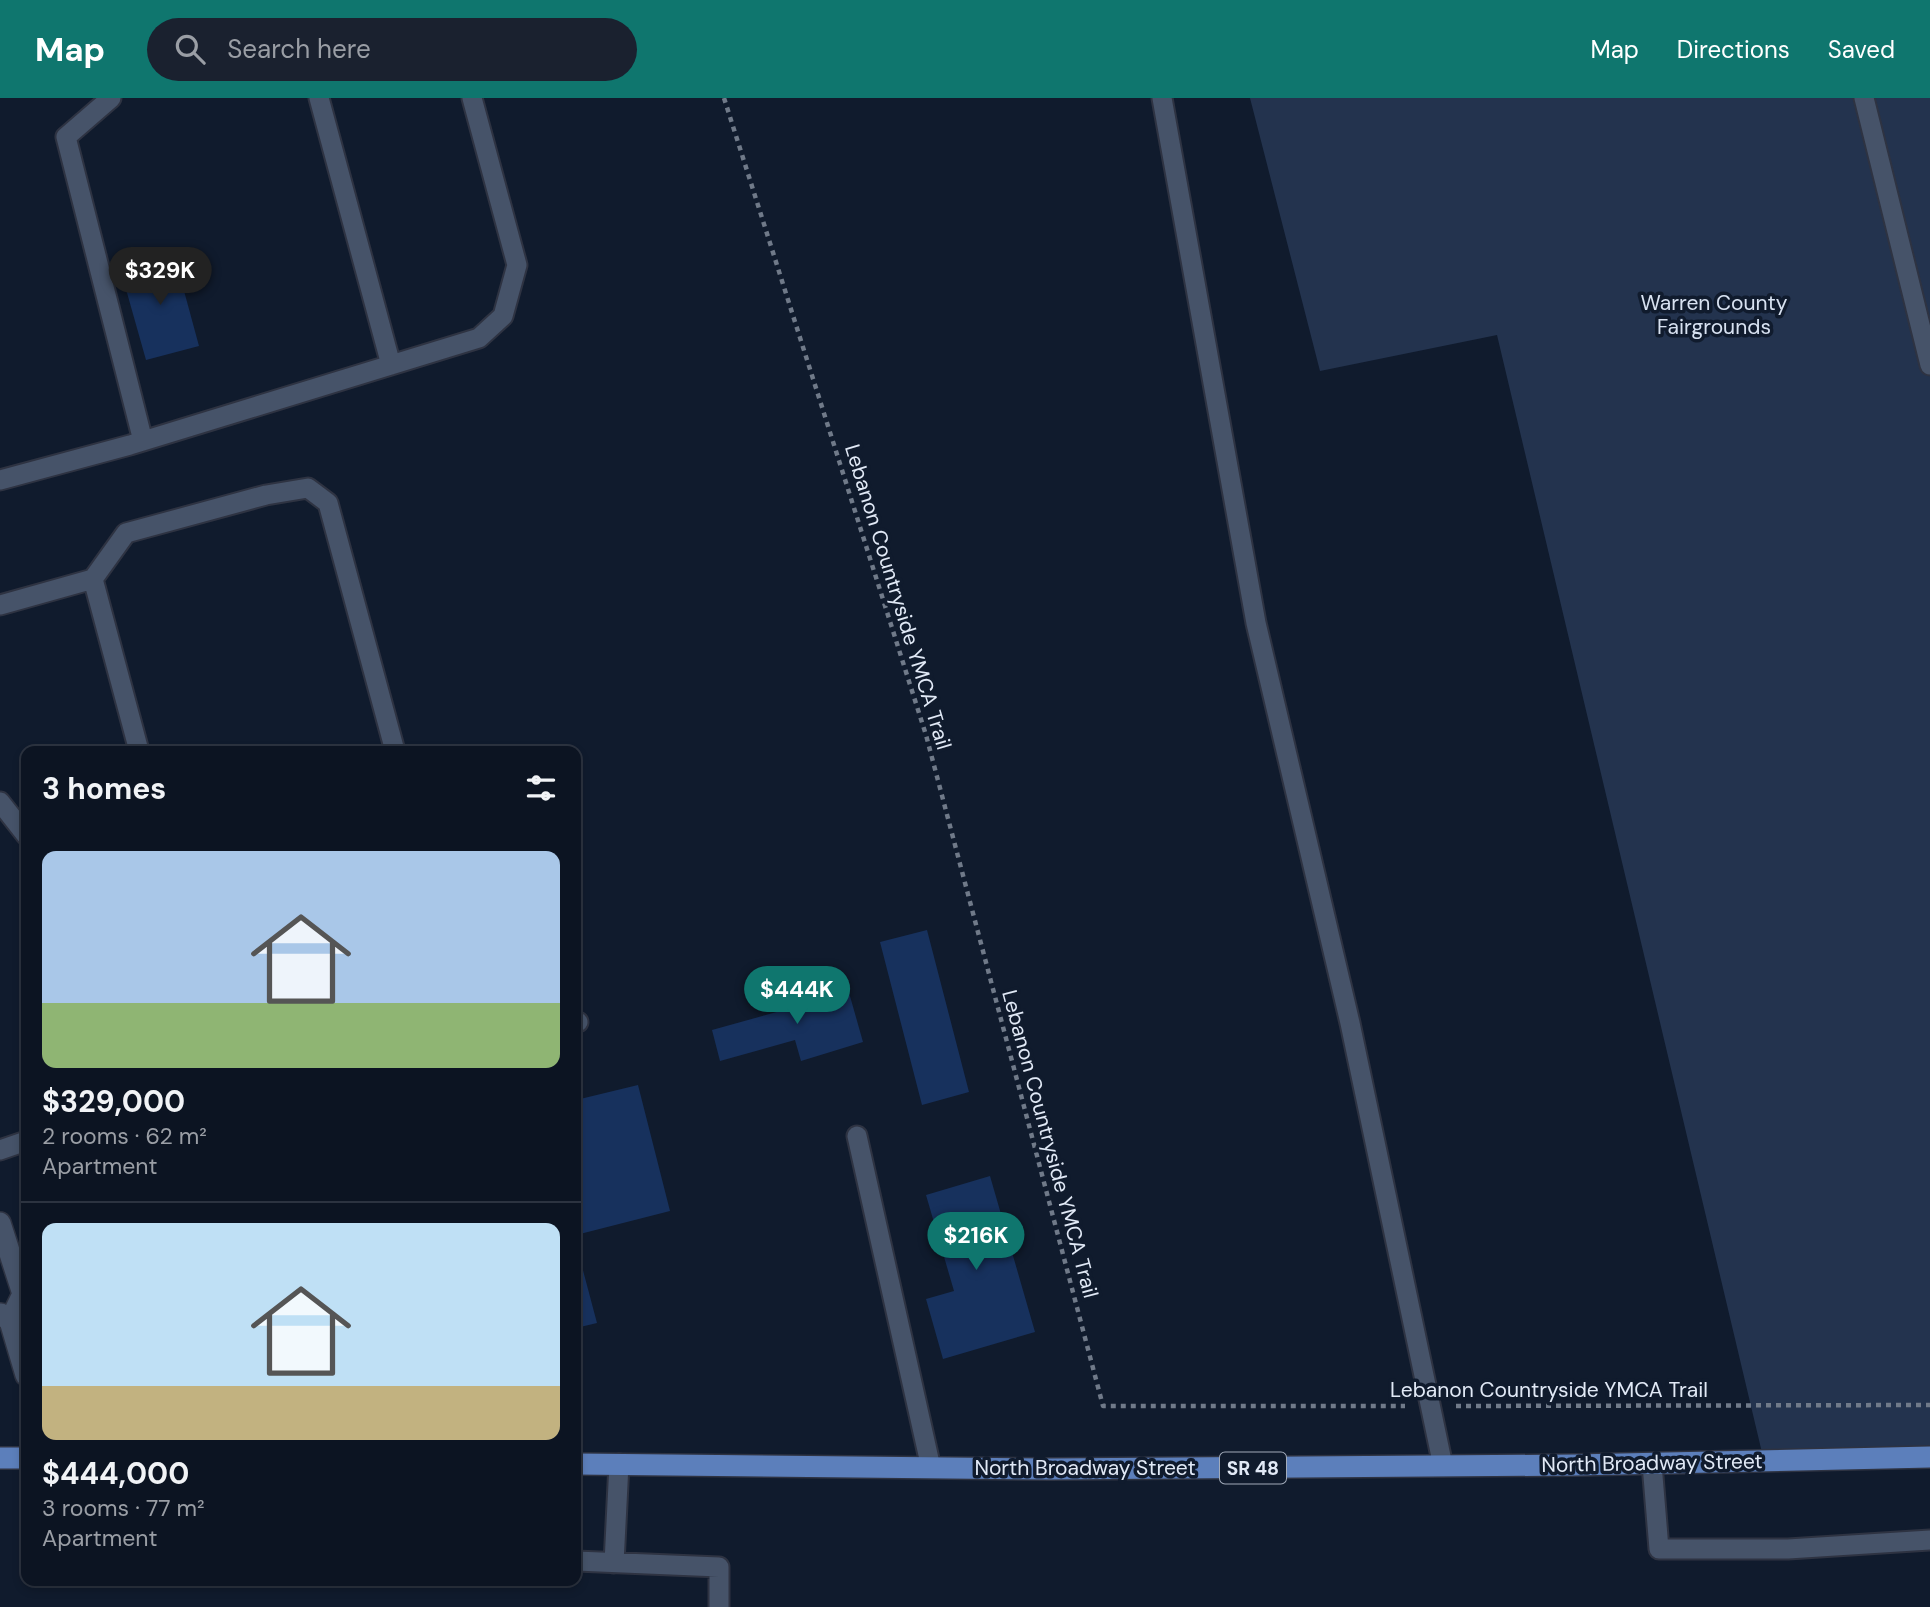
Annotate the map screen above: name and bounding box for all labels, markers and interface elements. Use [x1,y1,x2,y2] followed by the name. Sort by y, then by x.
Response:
[147,18,637,81] search box
[35,28,105,71] text: Map
[171,30,209,68] icon: search
[227,32,371,66] text: Search here
[1591,34,1639,65] text: Map
[1677,34,1790,65] text: Directions
[1828,34,1895,65] text: Saved
[111,248,209,307] pin: $329K
[125,255,195,285] text: $329K
[1641,289,1788,341] park label: Warren County Fairgrounds
[838,441,958,753] street label: Lebanon Countryside YMCA Trail
[42,769,166,808] text: 3 homes
[522,769,560,807] icon: filters
[238,896,364,1022] icon: home
[748,967,846,1026] pin: $444K
[760,974,834,1004] text: $444K
[995,987,1105,1301] street label: Lebanon Countryside YMCA Trail
[42,1082,185,1121] text: $329,000
[42,1121,207,1151] text: 2 rooms · 62 m²
[42,1151,157,1181] text: Apartment
[927,1212,1025,1272] pin: $216K
[943,1220,1009,1250] text: $216K
[238,1268,364,1394] icon: home
[1390,1376,1708,1404] street label: Lebanon Countryside YMCA Trail
[1541,1447,1763,1479] street label: North Broadway Street
[1220,1452,1286,1484] road number: SR 48
[42,1454,189,1493] text: $444,000
[974,1454,1196,1482] street label: North Broadway Street
[42,1493,205,1523] text: 3 rooms · 77 m²
[42,1523,157,1553] text: Apartment

